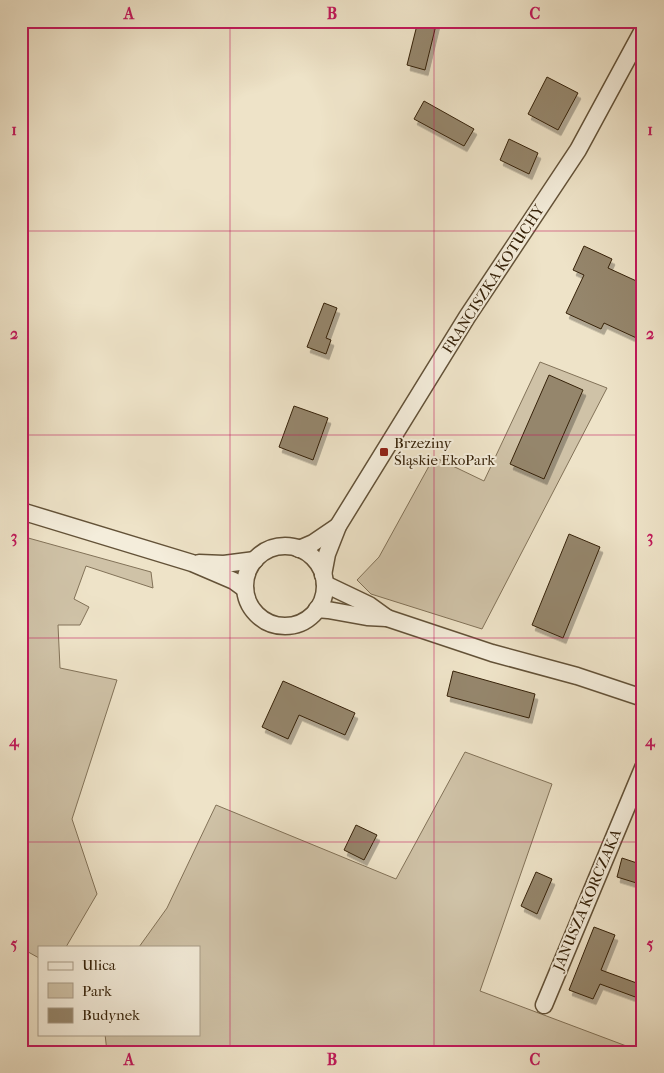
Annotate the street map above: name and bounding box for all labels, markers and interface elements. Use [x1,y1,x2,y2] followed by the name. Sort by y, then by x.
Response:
[123,4,135,23] text: A
[327,4,337,23] text: B
[530,4,541,23] text: C
[11,120,17,139] text: 1
[647,120,653,139] text: 1
[438,201,548,357] street label: FRANCISZKA KOTUCHY
[10,324,18,343] text: 2
[646,324,654,343] text: 2
[394,434,495,469] place label: Brzeziny Śląskie EkoPark
[378,446,390,458] marker: Brzeziny Śląskie EkoPark
[11,527,17,547] text: 3
[647,527,653,547] text: 3
[8,731,20,751] text: 4
[644,731,656,751] text: 4
[549,826,625,974] street label: JANUSZA KORCZAKA
[11,934,18,953] text: 5
[647,934,654,953] text: 5
[38,946,200,1036] legend
[82,956,117,974] text: Ulica
[82,982,112,1000] text: Park
[82,1006,140,1024] text: Budynek
[123,1050,135,1069] text: A
[327,1050,337,1069] text: B
[530,1050,541,1069] text: C

